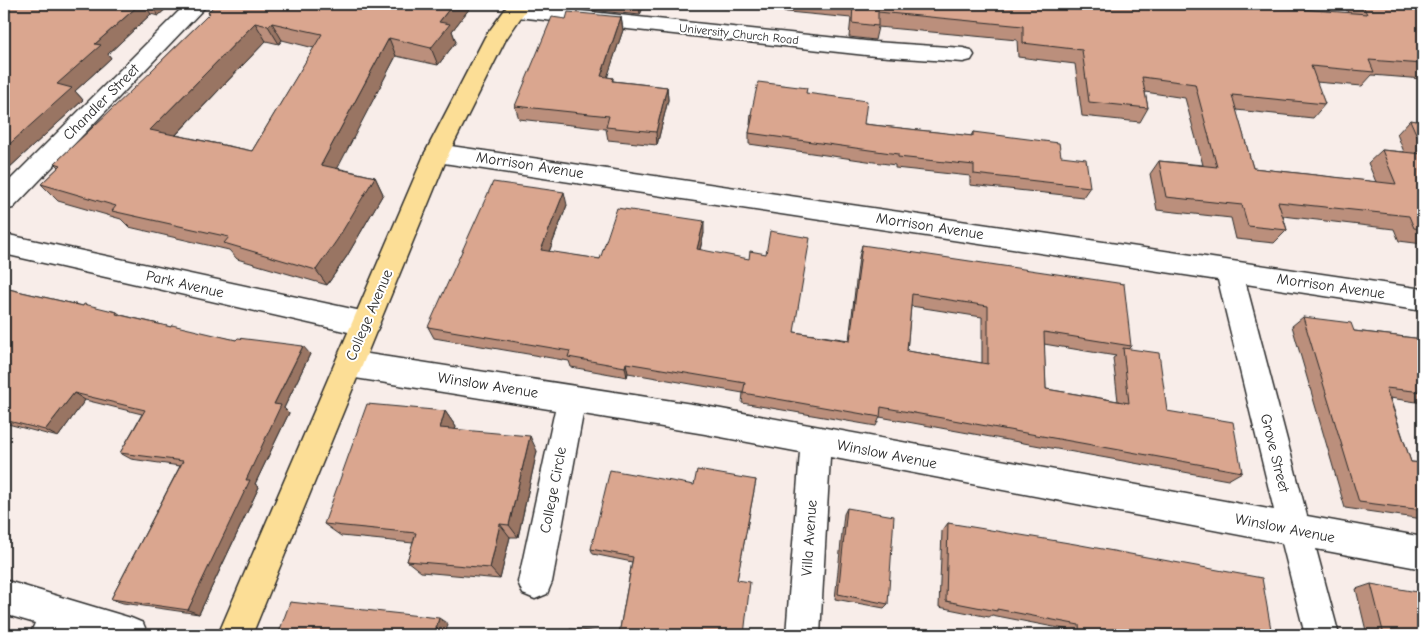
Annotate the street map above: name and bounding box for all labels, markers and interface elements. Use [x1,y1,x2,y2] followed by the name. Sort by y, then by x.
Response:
[678,21,800,47] street label: University Church Road
[59,60,143,144] street label: Chandler Street
[475,148,586,182] street label: Morrison Avenue
[875,209,986,243] street label: Morrison Avenue
[144,266,226,302] street label: Park Avenue
[342,266,396,363] street label: College Avenue
[1276,270,1387,303] street label: Morrison Avenue
[436,368,540,402] street label: Winslow Avenue
[1257,412,1294,495] street label: Grove Street
[835,435,939,473] street label: Winslow Avenue
[536,445,570,535] street label: College Circle
[797,499,821,577] street label: Villa Avenue
[1233,509,1337,547] street label: Winslow Avenue

